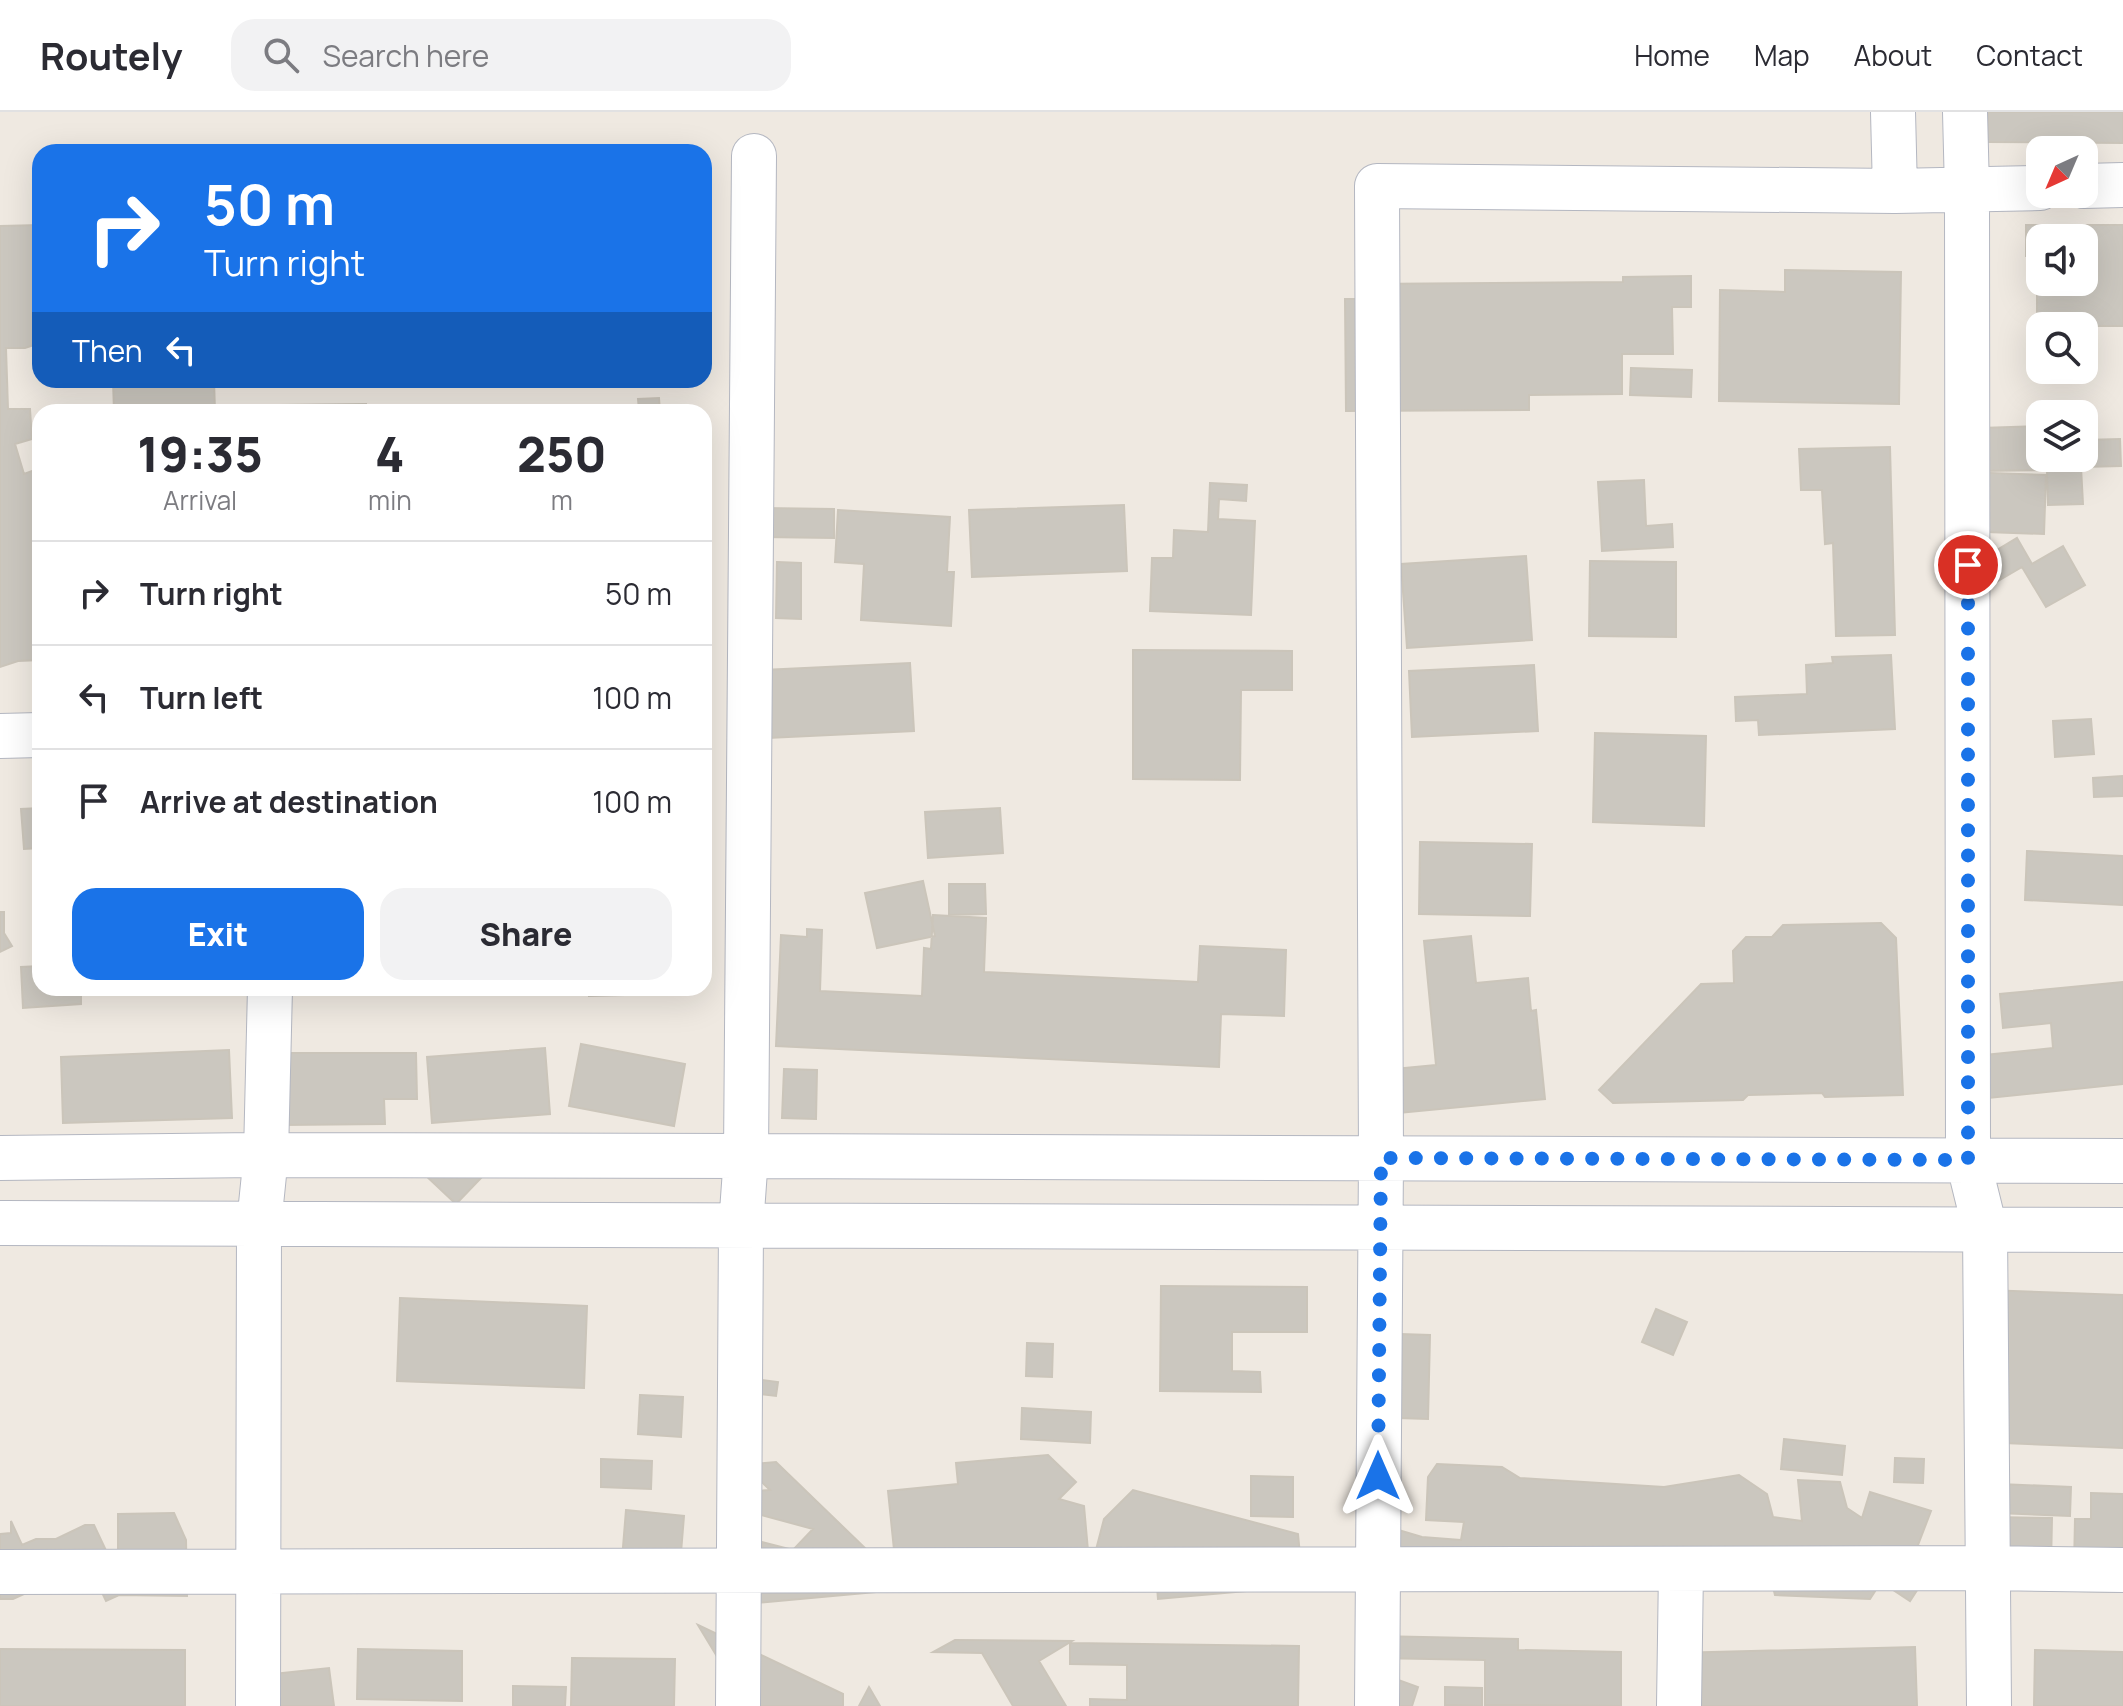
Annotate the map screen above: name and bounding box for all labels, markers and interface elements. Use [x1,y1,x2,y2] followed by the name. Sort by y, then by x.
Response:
[231,19,791,91] search box
[40,29,183,81] text: Routely
[259,33,303,77] icon: search
[323,35,489,76] text: Search here
[1634,36,1710,74] text: Home
[1754,36,1810,74] text: Map
[1854,36,1932,74] text: About
[1976,36,2083,74] text: Contact
[2026,136,2098,208] north arrow
[2026,136,2098,472] map controls
[204,165,335,242] text: 50 m
[72,176,176,280] icon: right
[2026,224,2098,296] button: sound
[204,238,365,287] text: Turn right
[2026,312,2098,384] button: search
[159,328,203,372] icon: left
[72,330,143,371] text: Then
[2026,400,2098,472] button: layers
[137,421,263,486] text: 19:35
[375,421,405,486] text: 4
[517,421,607,486] text: 250
[163,482,237,518] text: Arrival
[368,482,412,518] text: min
[551,482,573,518] text: m
[1934,531,2002,599] pin
[1946,543,1990,587] icon: arrive
[72,571,116,615] icon: right
[140,573,283,614] text: Turn right
[605,573,672,614] text: 50 m
[72,675,116,719] icon: left
[140,677,263,718] text: Turn left
[592,677,672,718] text: 100 m
[72,779,116,823] icon: arrive
[140,781,438,822] text: Arrive at destination
[592,781,672,822] text: 100 m
[72,888,364,980] button: Exit
[380,888,672,980] button: Share
[1336,1434,1420,1518] position arrow

